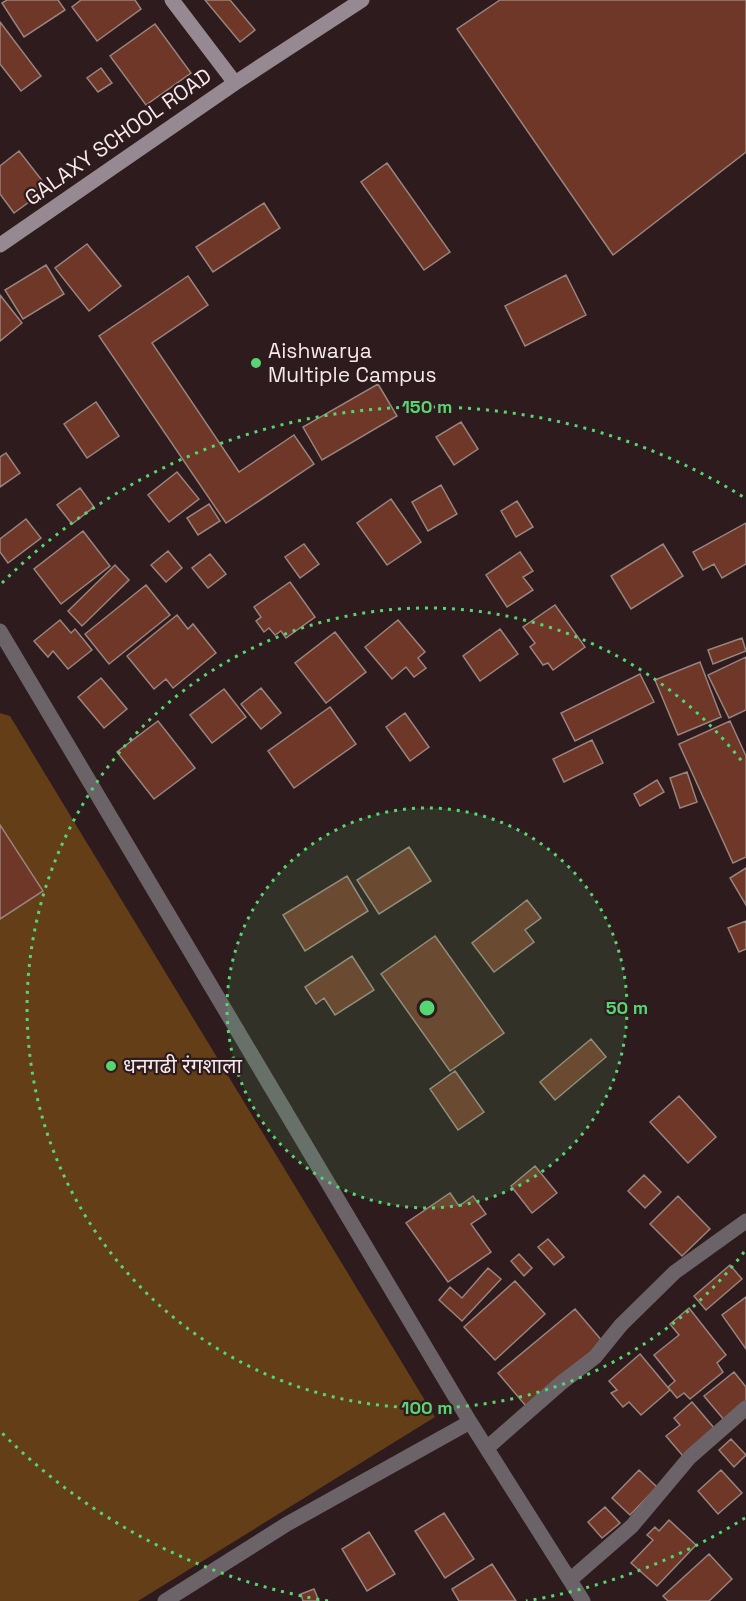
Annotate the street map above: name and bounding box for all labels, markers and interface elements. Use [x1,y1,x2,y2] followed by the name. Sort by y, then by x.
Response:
[19,62,216,211] street label: GALAXY SCHOOL ROAD
[268,337,437,388] place label: Aishwarya Multiple Campus
[249,356,263,370] marker: Aishwarya Multiple Campus
[402,395,452,418] text: 150 m
[606,996,648,1019] text: 50 m
[417,998,437,1018] centre of rings
[123,1052,242,1079] place label: धनगढी रंगशाला
[104,1059,118,1073] marker: धनगढी रंगशाला
[401,1396,453,1419] text: 100 m

